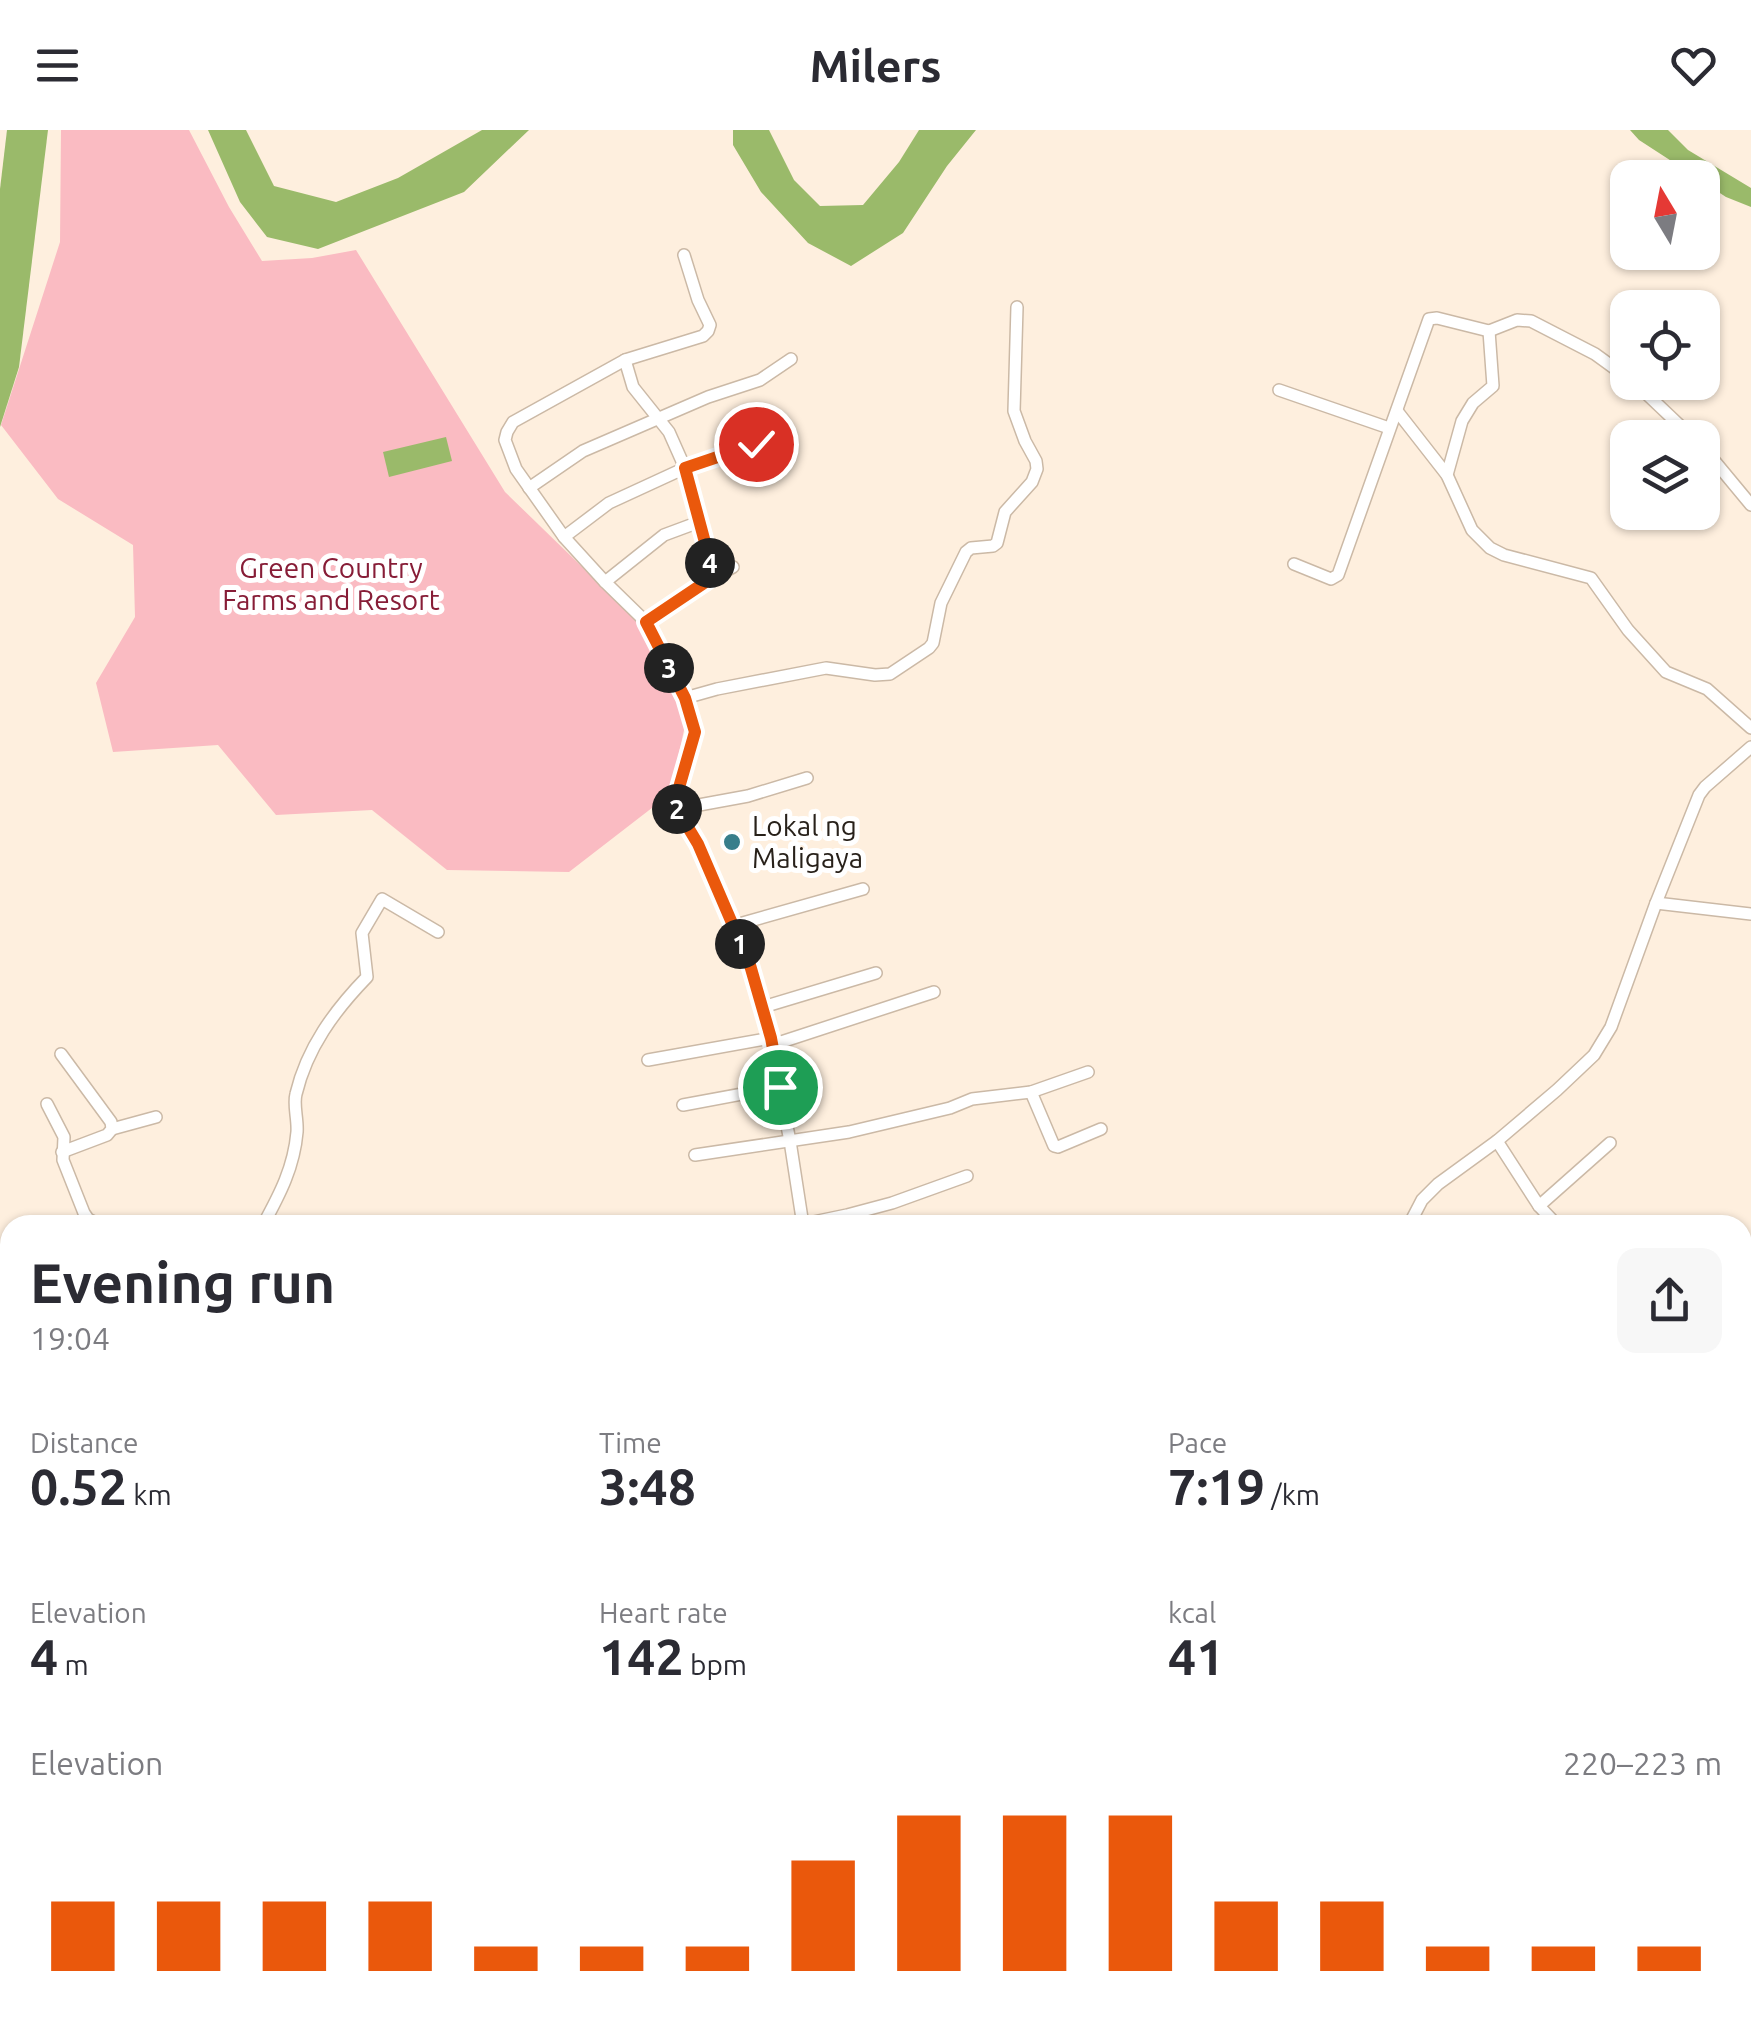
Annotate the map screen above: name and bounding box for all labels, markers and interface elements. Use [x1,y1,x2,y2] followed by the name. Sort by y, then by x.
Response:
[30,38,85,93] icon: menu
[1666,38,1721,93] icon: heart
[810,40,941,91] text: Milers
[1610,160,1720,270] north arrow
[1610,160,1720,530] map controls
[1610,290,1720,400] button: locate
[714,402,799,487] pin
[729,417,784,472] icon: check
[1610,420,1720,530] button: layers
[685,538,735,588] pin: 4
[702,547,718,578] text: 4
[222,552,440,615] park label: Green Country Farms and Resort
[644,643,694,693] pin: 3
[661,652,677,683] text: 3
[652,784,702,834] pin: 2
[669,793,685,824] text: 2
[752,810,863,873] place label: Lokal ng Maligaya
[721,831,743,853] marker: Lokal ng Maligaya
[715,919,765,969] pin: 1
[732,928,748,959] text: 1
[738,1045,823,1130] pin
[753,1060,808,1115] icon: arrive
[1617,1248,1722,1353] button: share
[30,1252,335,1313] text: Evening run
[30,1320,110,1356] text: 19:04
[30,1427,138,1458] text: Distance
[599,1427,662,1458] text: Time
[1168,1427,1227,1458] text: Pace
[30,1458,127,1514] text: 0.52
[599,1458,696,1514] text: 3:48
[1168,1458,1265,1514] text: 7:19
[127,1479,172,1510] text: km
[1265,1479,1320,1510] text: /km
[30,1597,147,1628] text: Elevation
[599,1597,728,1628] text: Heart rate
[1168,1597,1216,1628] text: kcal
[30,1628,58,1684] text: 4
[599,1628,684,1684] text: 142
[1168,1628,1224,1684] text: 41
[58,1649,89,1680] text: m
[684,1649,747,1680] text: bpm
[30,1745,163,1781] text: Elevation
[1563,1745,1722,1781] text: 220–223 m

